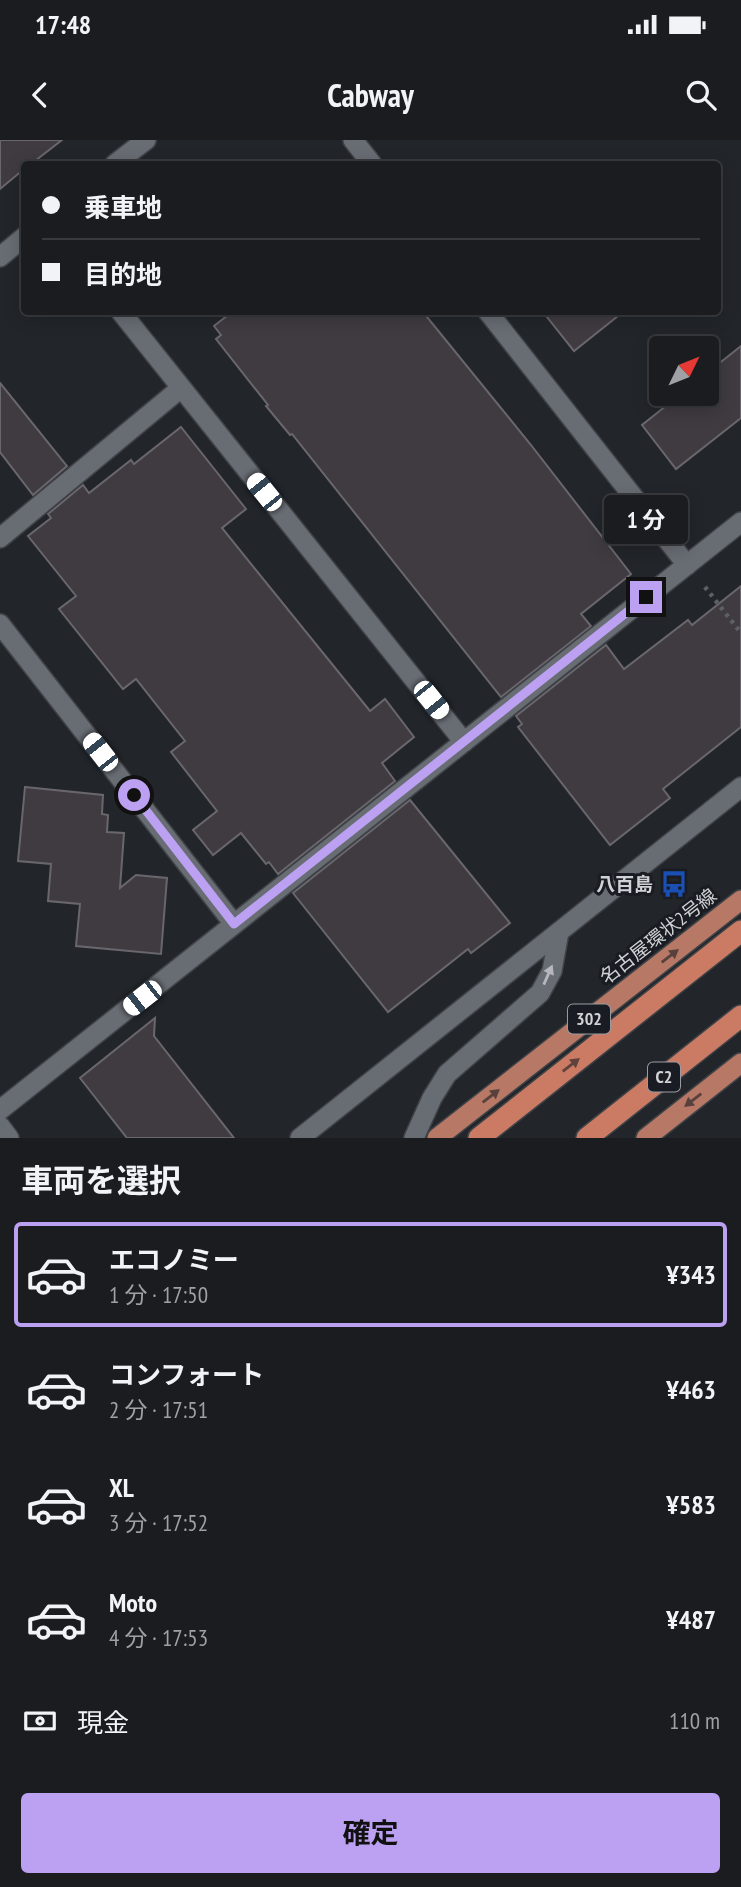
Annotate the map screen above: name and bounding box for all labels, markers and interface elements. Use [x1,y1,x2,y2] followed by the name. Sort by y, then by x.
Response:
[35,8,91,41] text: 17:48
[327,74,414,116] text: Cabway
[21,76,59,114] icon: back
[682,76,720,114] icon: search
[84,191,162,224] text: 乗車地
[84,258,162,291] text: 目的地
[649,336,719,406] north arrow
[649,336,719,406] map controls
[243,469,286,515] car
[604,496,688,545] callout: 1 分
[627,505,665,534] text: 1 分
[630,581,662,613] route end
[410,677,453,723] car
[79,729,122,775] car
[118,779,150,811] route start
[659,869,689,899] bus stop icon: 八百島
[596,872,653,896] place label: 八百島
[595,883,721,989] street label: 名古屋環状2号線
[660,948,678,963] one-way arrow
[542,965,554,985] one-way arrow
[119,977,166,1019] car
[568,1004,610,1034] road number: 302
[562,1058,580,1073] one-way arrow
[648,1062,680,1092] road number: C2
[481,1088,499,1103] one-way arrow
[685,1093,703,1108] one-way arrow
[21,1159,181,1201] text: 車両を選択
[25,1243,88,1306] icon: car
[109,1243,239,1276] text: エコノミー
[666,1258,716,1291] text: ¥343
[109,1280,208,1309] text: 1 分 · 17:50
[25,1358,88,1421] icon: car
[109,1358,264,1391] text: コンフォート
[666,1373,716,1406] text: ¥463
[109,1395,208,1424] text: 2 分 · 17:51
[109,1471,134,1504] text: XL
[25,1473,88,1536] icon: car
[666,1488,716,1521] text: ¥583
[109,1508,208,1537] text: 3 分 · 17:52
[109,1586,157,1619] text: Moto
[25,1588,88,1651] icon: car
[666,1603,716,1636] text: ¥487
[109,1623,208,1652] text: 4 分 · 17:53
[21,1702,59,1740] icon: cash
[77,1706,129,1739] text: 現金
[669,1706,720,1735] text: 110 m
[21,1793,720,1873] button: 確定

